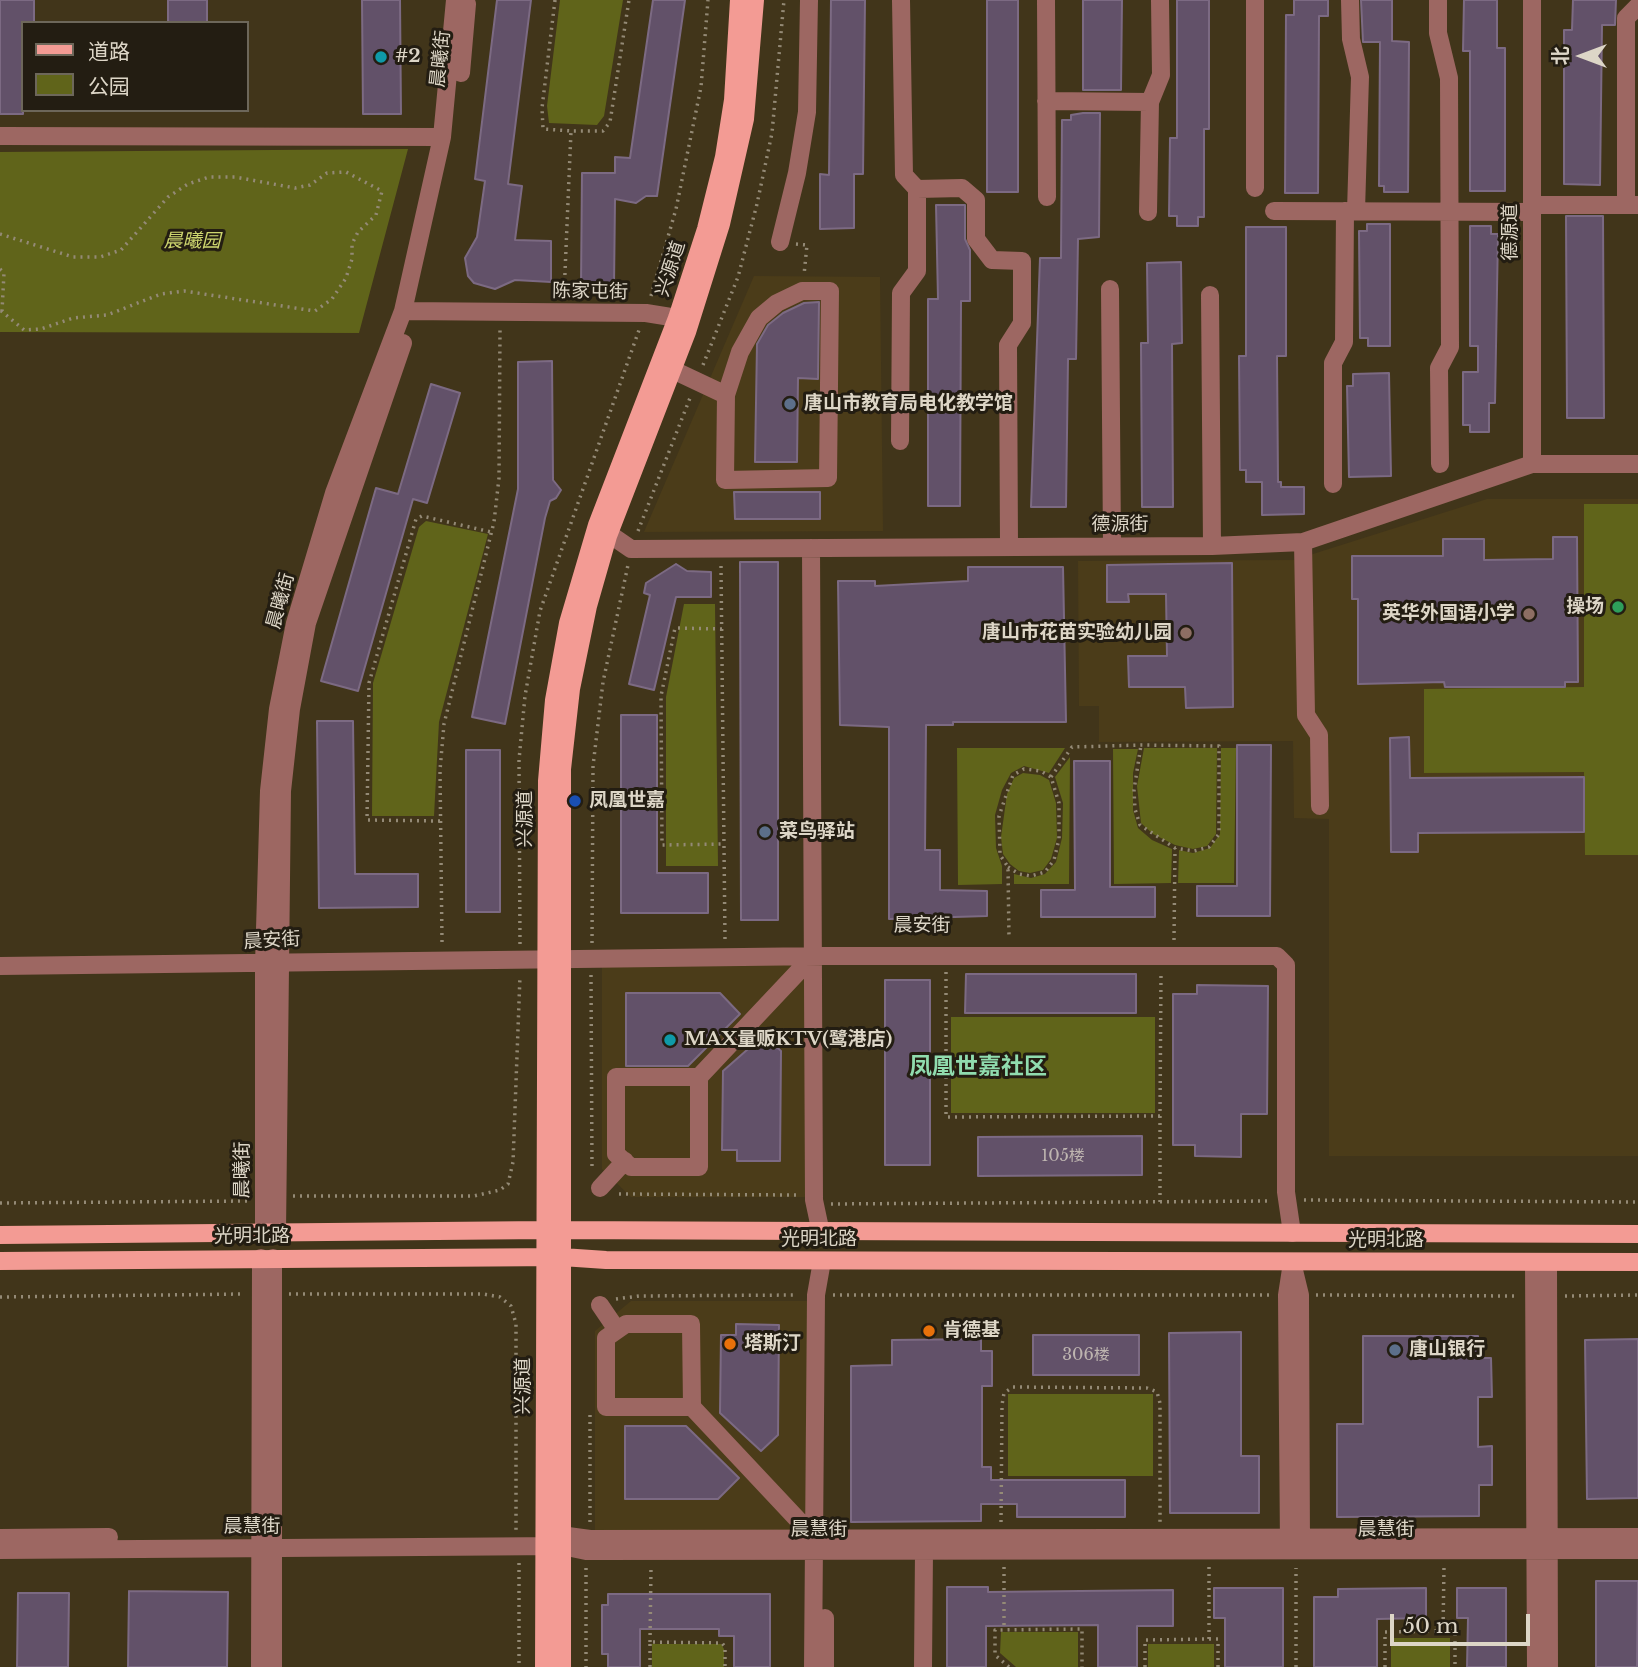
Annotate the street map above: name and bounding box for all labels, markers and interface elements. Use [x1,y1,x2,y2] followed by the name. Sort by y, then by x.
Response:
[21,21,248,112] legend
[1547,21,1617,91] north arrow
[427,29,455,89] street label: 晨曦街
[88,39,130,65] text: 道路
[395,46,421,68] place label: #2
[1549,47,1572,66] text: 北
[373,49,389,65] marker: #2
[88,74,130,100] text: 公园
[1500,204,1522,260] street label: 德源道
[164,231,220,253] park label: 晨曦园
[651,238,691,300] street label: 兴源道
[552,280,628,304] street label: 陈家屯街
[804,393,1013,415] place label: 唐山市教育局电化教学馆
[782,396,798,412] marker: 唐山市教育局电化教学馆
[1092,514,1148,536] street label: 德源街
[263,571,299,631] street label: 晨曦街
[1566,596,1604,618] place label: 操场
[1610,599,1626,615] marker: 操场
[1382,603,1515,625] place label: 英华外国语小学
[1521,606,1537,622] marker: 英华外国语小学
[982,622,1172,644] place label: 唐山市花苗实验幼儿园
[1178,625,1194,641] marker: 唐山市花苗实验幼儿园
[589,790,665,812] place label: 凤凰世嘉
[515,791,537,847] street label: 兴源道
[567,793,583,809] marker: 凤凰世嘉
[779,821,855,843] place label: 菜鸟驿站
[757,824,773,840] marker: 菜鸟驿站
[894,915,950,937] street label: 晨安街
[243,928,301,954] street label: 晨安街
[684,1029,892,1051] place label: MAX量贩KTV(鹭港店)
[662,1032,678,1048] marker: MAX量贩KTV(鹭港店)
[909,1054,1047,1082] district label: 凤凰世嘉社区
[232,1142,254,1198] street label: 晨曦街
[1041,1146,1085,1166] house number: 105楼
[214,1226,290,1248] street label: 光明北路
[781,1229,857,1251] street label: 光明北路
[1348,1230,1424,1252] street label: 光明北路
[943,1320,1000,1342] place label: 肯德基
[921,1323,937,1339] marker: 肯德基
[744,1333,801,1355] place label: 塔斯汀
[722,1336,738,1352] marker: 塔斯汀
[1409,1339,1485,1361] place label: 唐山银行
[1387,1342,1403,1358] marker: 唐山银行
[1062,1345,1110,1365] house number: 306楼
[513,1358,535,1414] street label: 兴源道
[224,1516,280,1538] street label: 晨慧街
[791,1519,847,1541] street label: 晨慧街
[1358,1519,1414,1541] street label: 晨慧街
[1393,1600,1533,1644] scale bar
[1403,1613,1458,1639] text: 50 m

